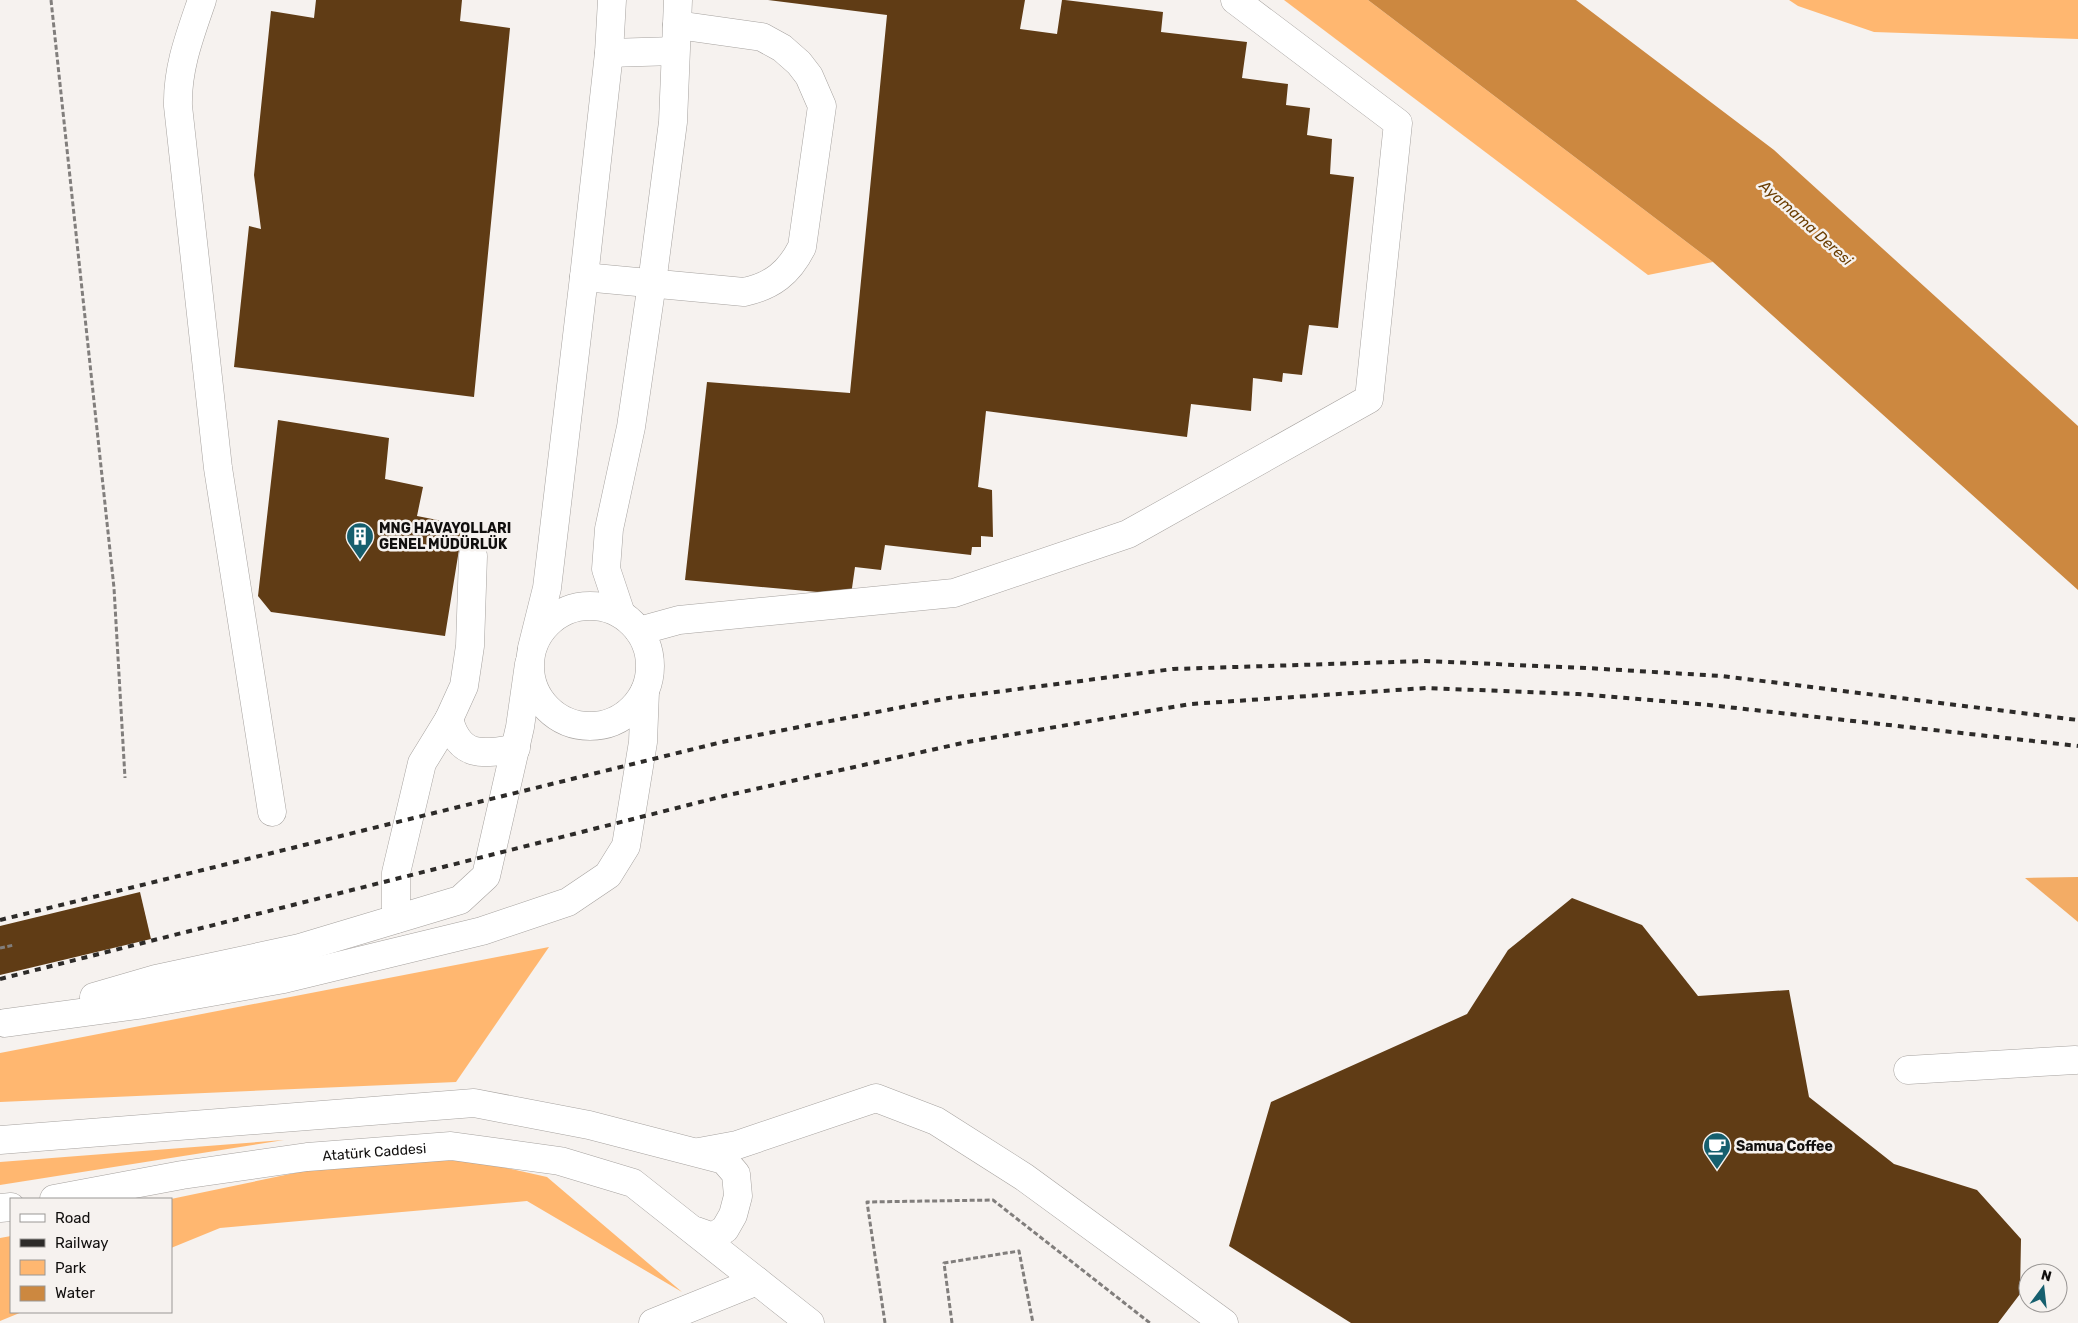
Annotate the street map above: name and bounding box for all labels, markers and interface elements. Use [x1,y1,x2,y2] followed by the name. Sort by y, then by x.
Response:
[1755,176,1856,270] water label: Ayamama Deresi
[379,520,511,553] place label: MNG HAVAYOLLARI GENEL MÜDÜRLÜK
[345,521,375,560] building icon: MNG HAVAYOLLARI GENEL MÜDÜRLÜK
[1702,1131,1732,1170] cafe icon: Samua Coffee
[1736,1138,1833,1155] place label: Samua Coffee
[322,1140,427,1165] street label: Atatürk Caddesi
[10,1198,172,1313] legend
[55,1209,91,1227] text: Road
[55,1234,109,1252] text: Railway
[55,1259,86,1277] text: Park
[2018,1263,2068,1313] north arrow
[2039,1266,2053,1285] text: N
[55,1284,95,1302] text: Water

